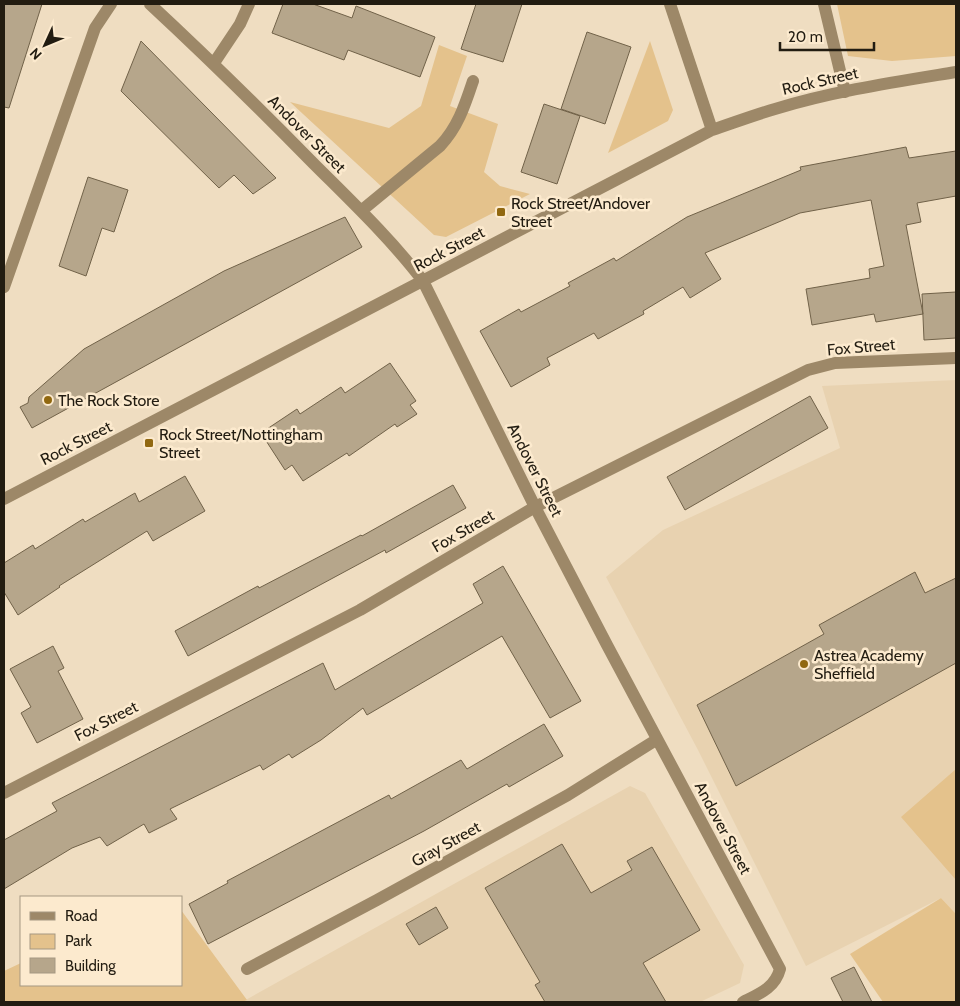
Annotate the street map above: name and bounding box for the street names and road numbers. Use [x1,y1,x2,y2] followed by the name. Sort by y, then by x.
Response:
[780,63,860,99] street label: Rock Street
[264,91,350,177] street label: Andover Street
[410,222,488,276] street label: Rock Street
[826,334,897,359] street label: Fox Street
[37,417,115,469] street label: Rock Street
[503,420,567,520] street label: Andover Street
[429,505,498,556] street label: Fox Street
[71,697,141,745] street label: Fox Street
[691,778,756,878] street label: Andover Street
[408,817,484,871] street label: Gray Street

